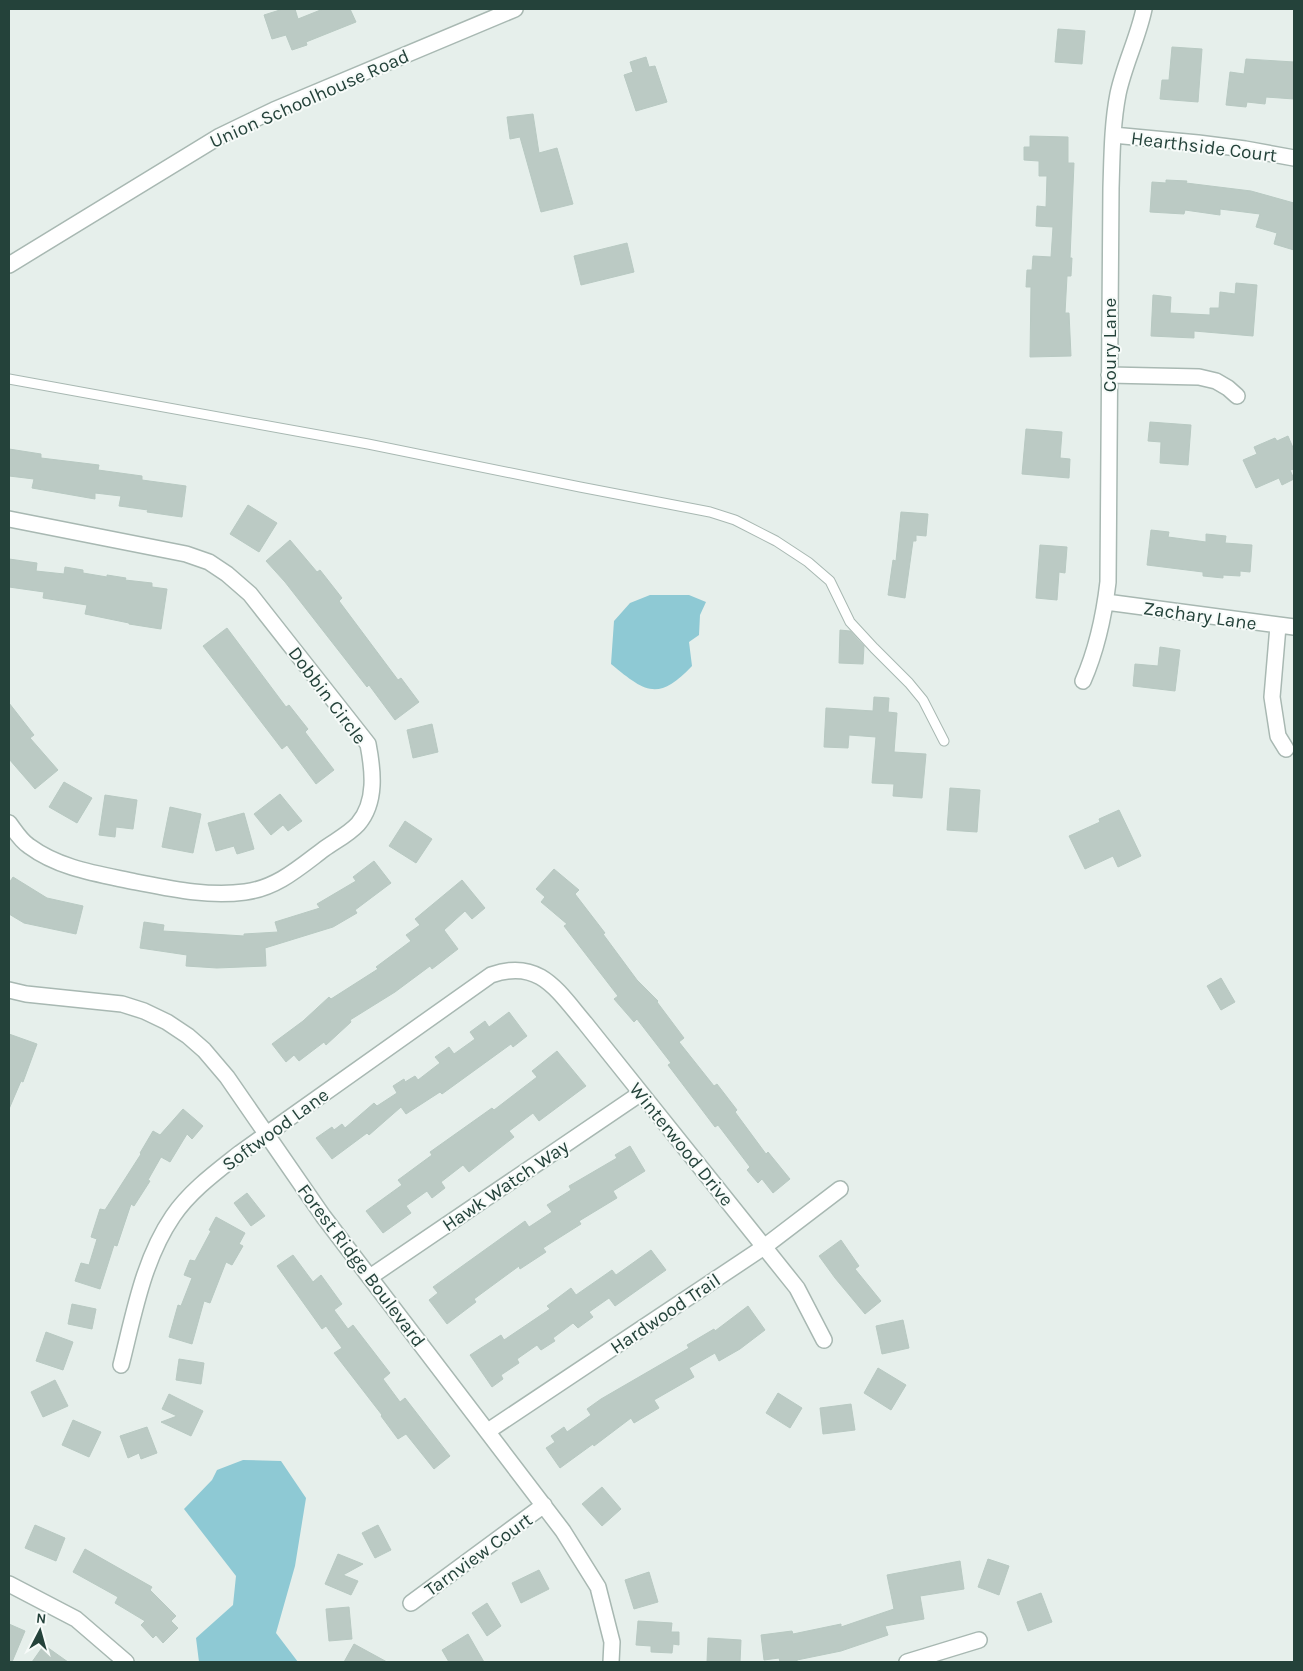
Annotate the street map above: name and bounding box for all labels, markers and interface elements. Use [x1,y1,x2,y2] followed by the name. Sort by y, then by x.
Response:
[206,45,413,153] street label: Union Schoolhouse Road
[1130,127,1278,167] street label: Hearthside Court
[1099,298,1121,392] street label: Coury Lane
[1142,597,1258,635] street label: Zachary Lane
[283,643,371,749] street label: Dobbin Circle
[625,1078,738,1211] street label: Winterwood Drive
[218,1084,333,1176] street label: Softwood Lane
[438,1135,573,1236] street label: Hawk Watch Way
[293,1180,430,1352] street label: Forest Ridge Boulevard
[606,1269,725,1359] street label: Hardwood Trail
[421,1508,537,1601] street label: Tarnview Court
[15,1606,65,1656] north arrow
[35,1610,47,1628] text: N

